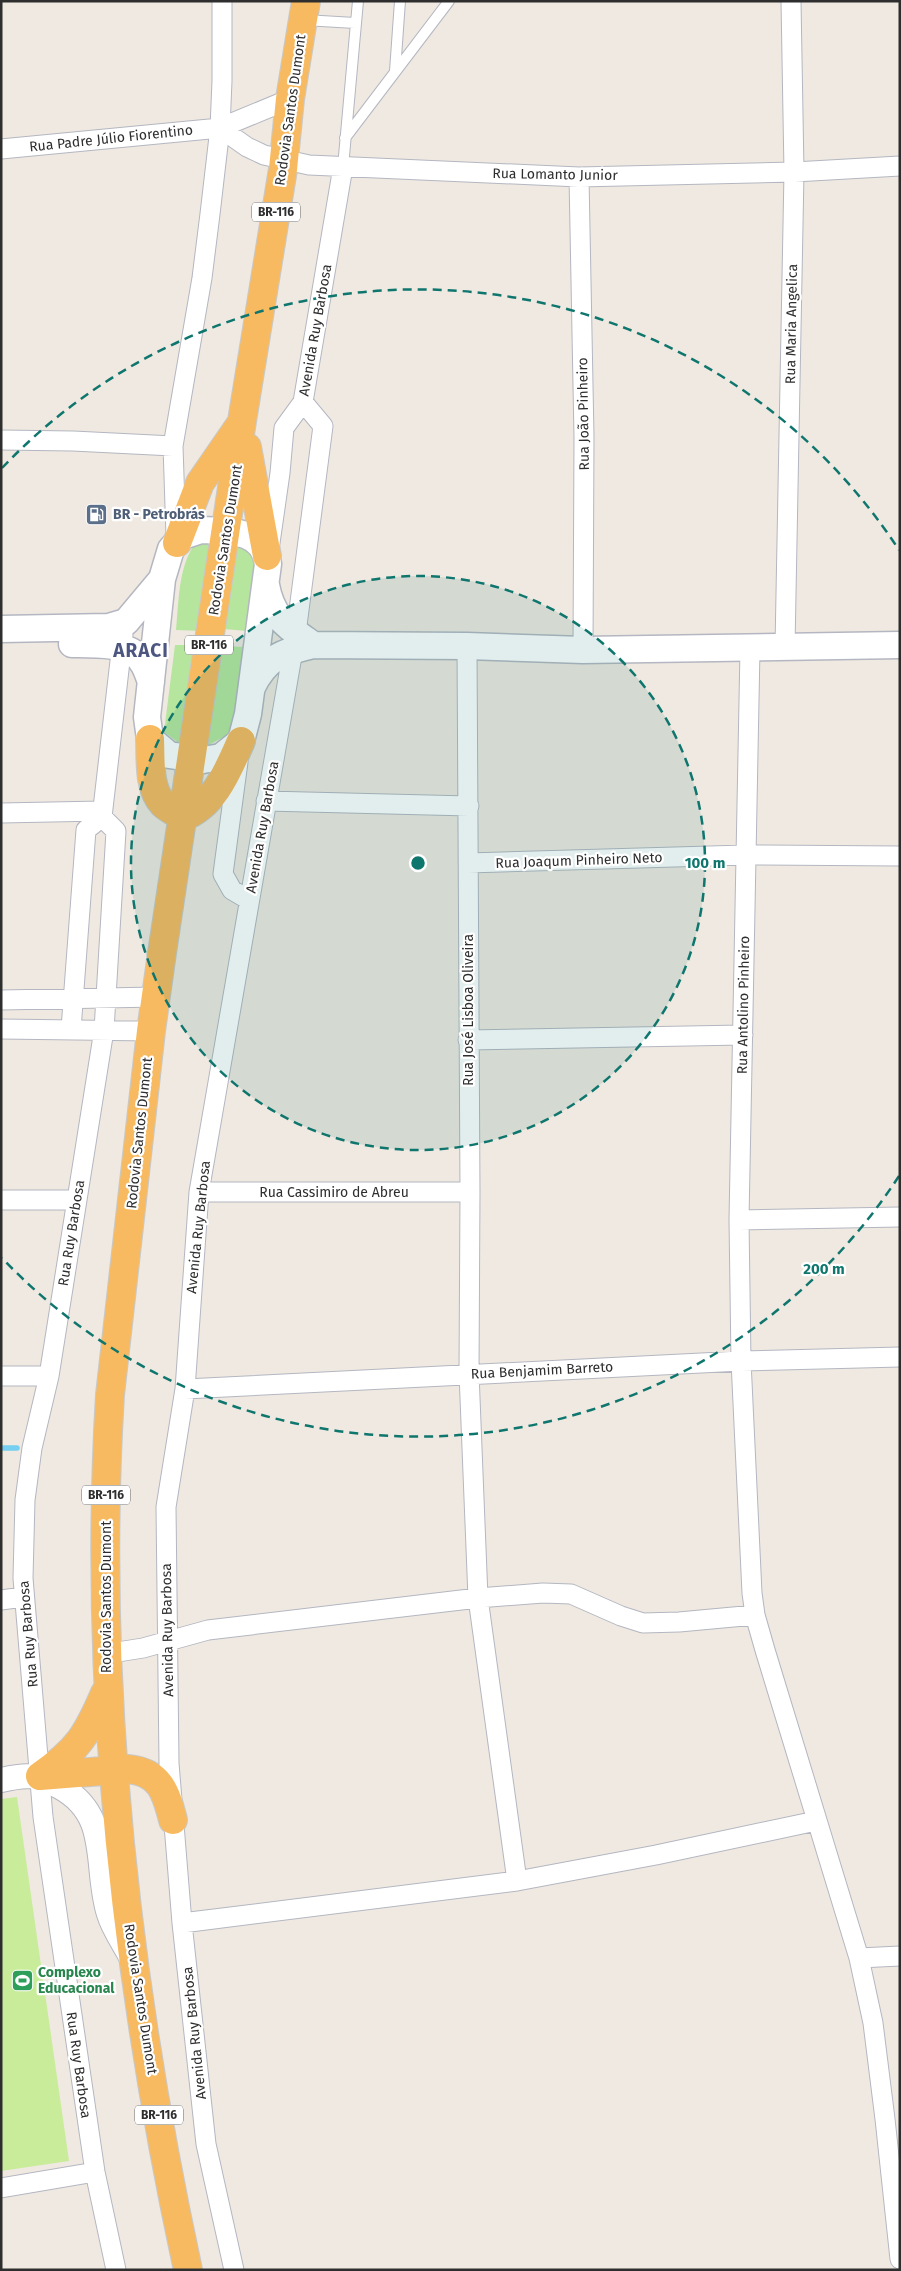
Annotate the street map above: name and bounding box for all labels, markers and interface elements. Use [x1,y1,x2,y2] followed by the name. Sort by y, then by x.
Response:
[271,32,310,187] street label: Rodovia Santos Dumont
[28,121,194,156] street label: Rua Padre Júlio Fiorentino
[492,165,618,184] street label: Rua Lomanto Junior
[252,202,300,222] road number: BR-116
[296,263,335,397] street label: Avenida Ruy Barbosa
[782,264,801,384] street label: Rua Maria Angelica
[574,357,593,471] street label: Rua João Pinheiro
[205,463,246,617] street label: Rodovia Santos Dumont
[85,502,109,526] fuel station icon: BR - Petrobrás
[113,506,205,523] place label: BR - Petrobrás
[185,636,233,654] road number: BR-116
[112,639,169,662] district label: ARACI
[243,760,282,894] street label: Avenida Ruy Barbosa
[495,849,663,872] street label: Rua Joaqum Pinheiro Neto
[409,854,427,872] centre of rings
[685,854,725,872] text: 100 m
[460,934,477,1086] street label: Rua José Lisboa Oliveira
[734,936,753,1074] street label: Rua Antolino Pinheiro
[123,1055,156,1210] street label: Rodovia Santos Dumont
[183,1160,214,1294] street label: Avenida Ruy Barbosa
[55,1179,88,1287] street label: Rua Ruy Barbosa
[259,1184,409,1201] street label: Rua Cassimiro de Abreu
[803,1260,845,1278] text: 200 m
[470,1358,614,1383] street label: Rua Benjamim Barreto
[82,1486,130,1504] road number: BR-116
[98,1520,115,1673] street label: Rodovia Santos Dumont
[158,1563,177,1697] street label: Avenida Ruy Barbosa
[15,1580,42,1688] street label: Rua Ruy Barbosa
[120,1922,161,2077] street label: Rodovia Santos Dumont
[38,1964,115,1997] place label: Complexo Educacional
[179,1966,210,2100] street label: Avenida Ruy Barbosa
[10,1968,34,1992] sports icon: Complexo Educacional
[63,2011,94,2119] street label: Rua Ruy Barbosa
[135,2106,183,2124] road number: BR-116

